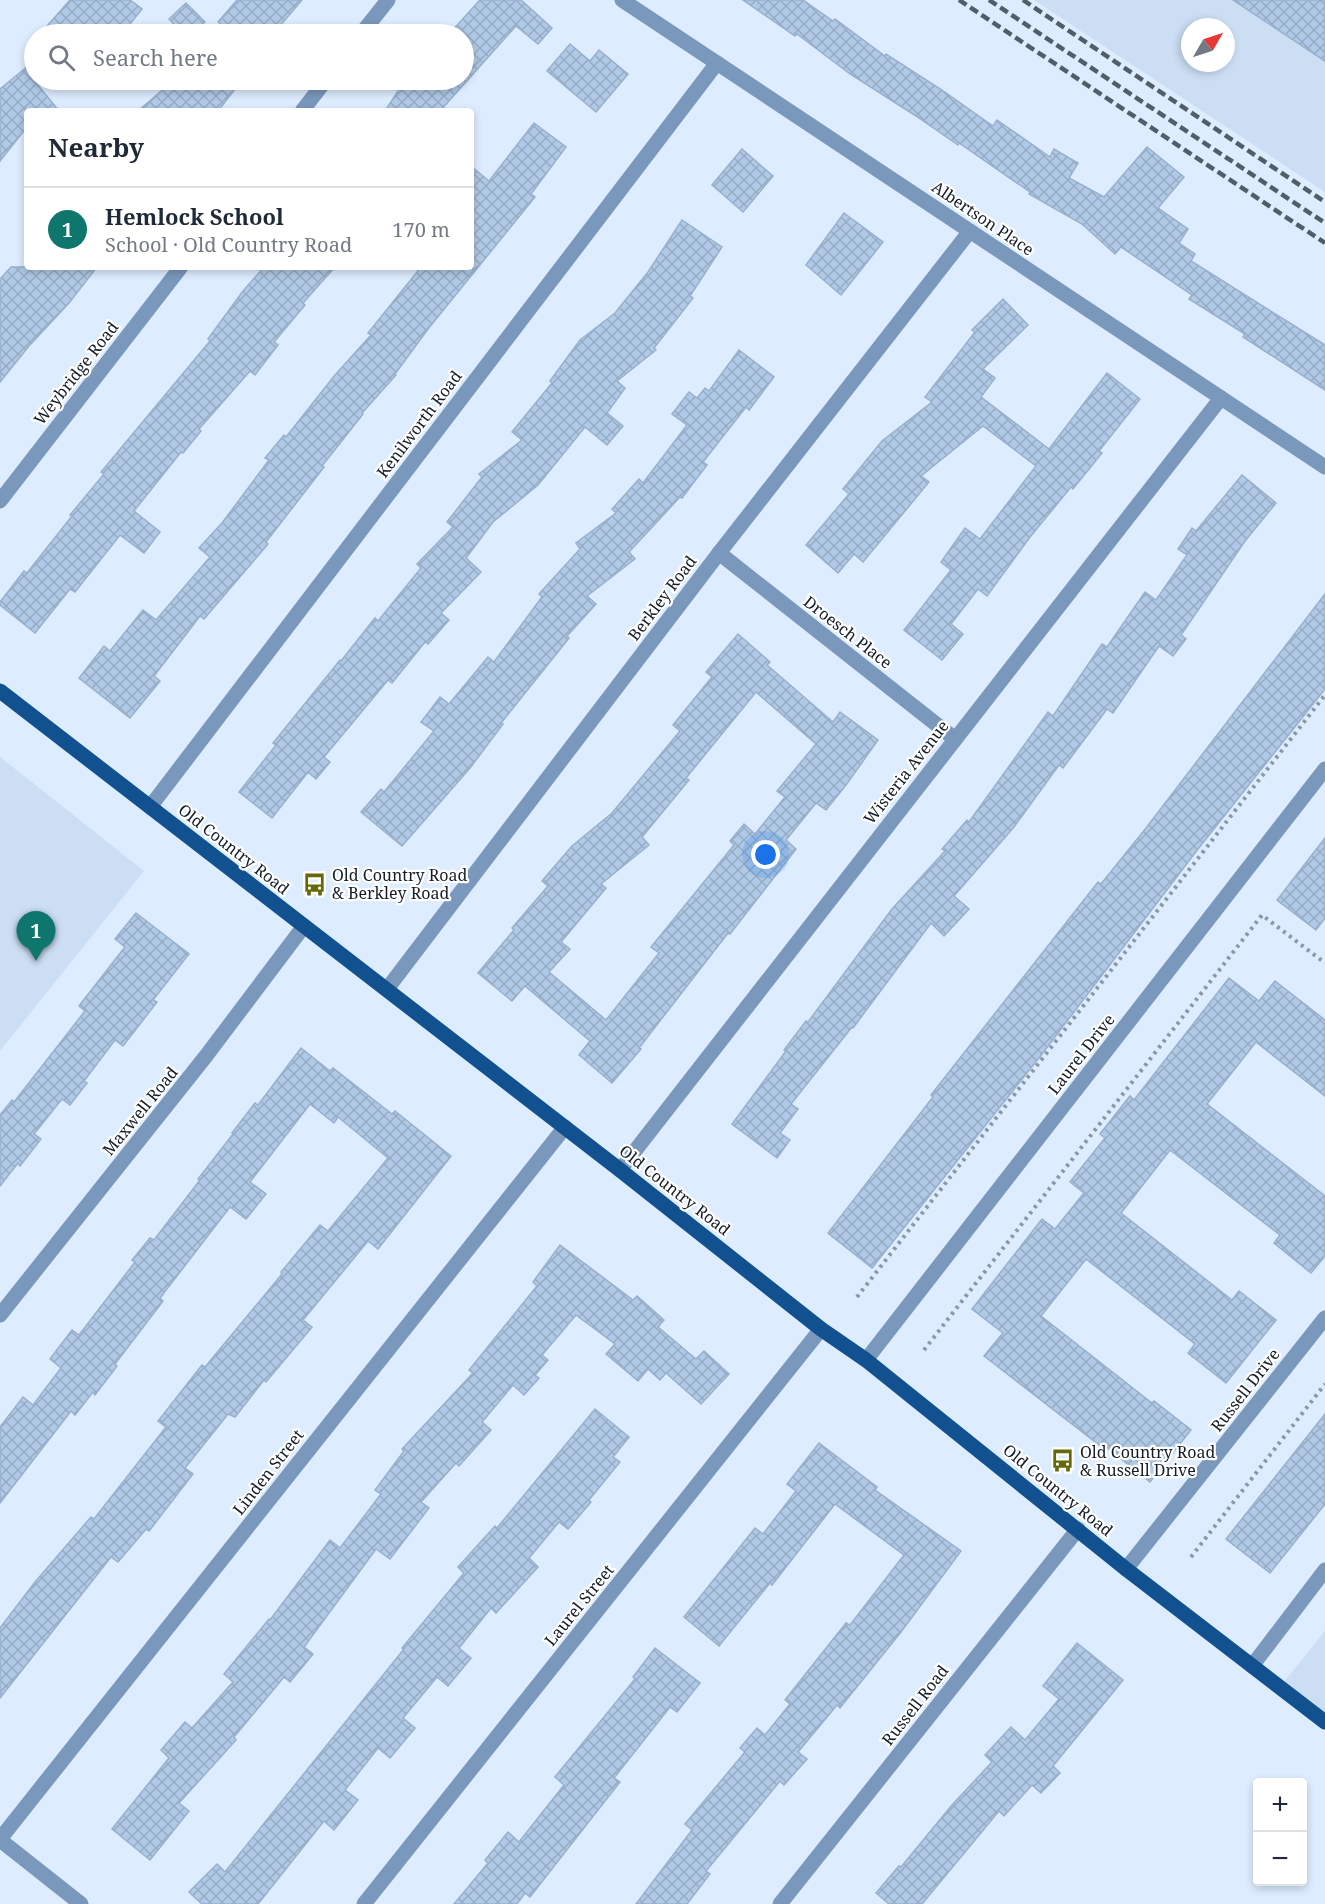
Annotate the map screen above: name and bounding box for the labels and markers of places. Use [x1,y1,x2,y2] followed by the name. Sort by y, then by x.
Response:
[332,864,467,904] place label: Old Country Road & Berkley Road
[301,871,327,897] bus stop icon: Old Country Road & Berkley Road
[16,912,56,961] pin: 1
[1080,1441,1215,1481] place label: Old Country Road & Russell Drive
[1049,1448,1075,1474] bus stop icon: Old Country Road & Russell Drive

